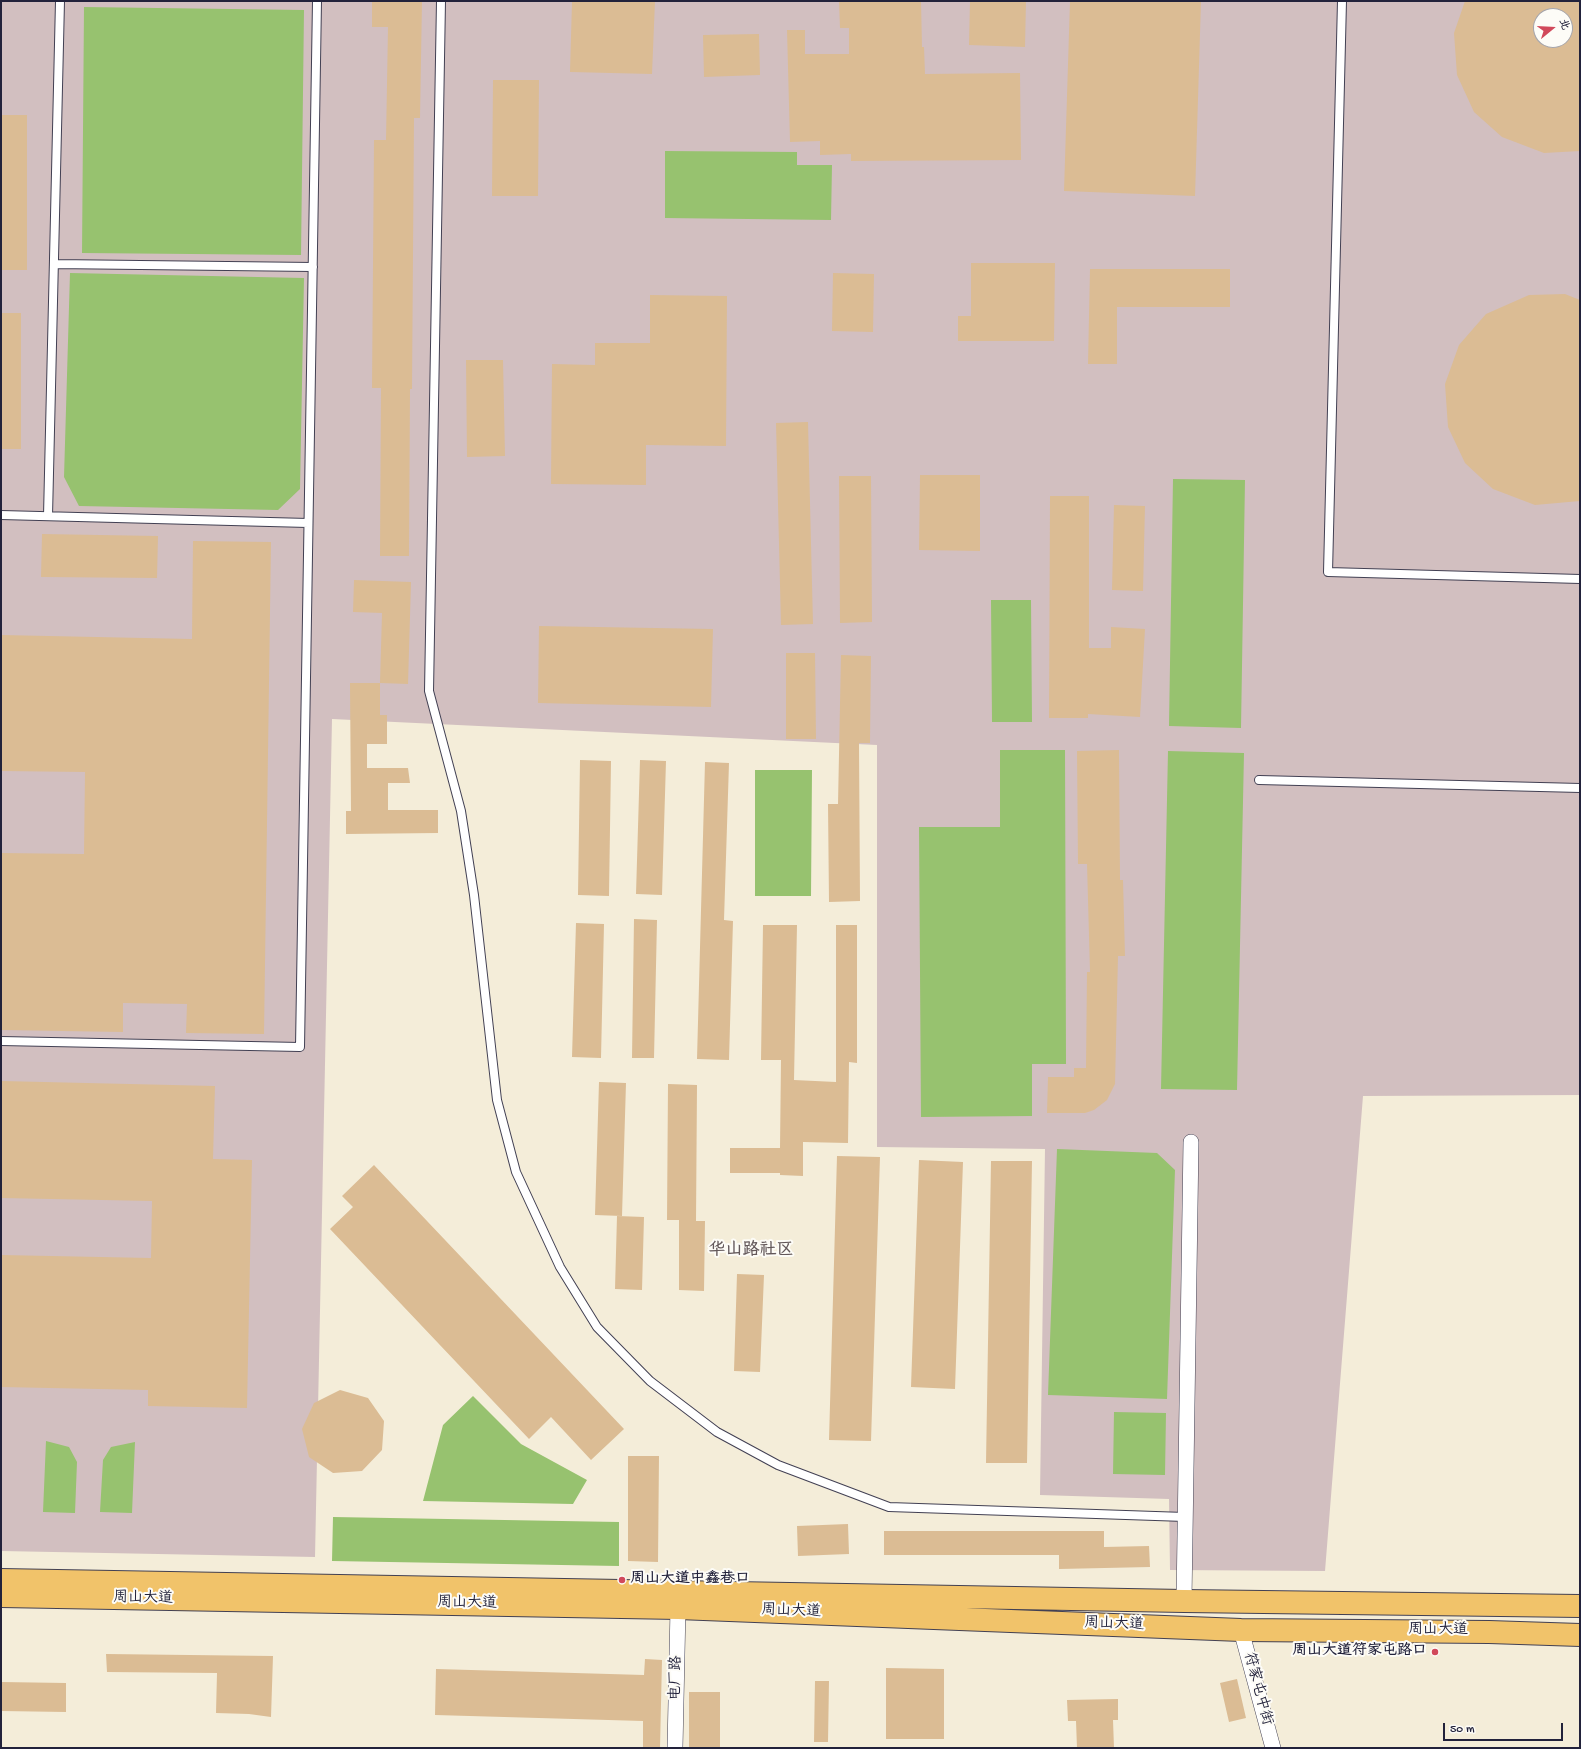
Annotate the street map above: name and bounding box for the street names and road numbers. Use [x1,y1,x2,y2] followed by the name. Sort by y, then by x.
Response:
[113,1589,173,1609] street label: 周山大道
[437,1594,497,1614] street label: 周山大道
[761,1602,821,1622] street label: 周山大道
[1084,1615,1144,1635] street label: 周山大道
[1408,1622,1468,1640] street label: 周山大道
[1239,1650,1275,1728] street label: 符家屯中街
[668,1655,686,1701] street label: 电厂路

